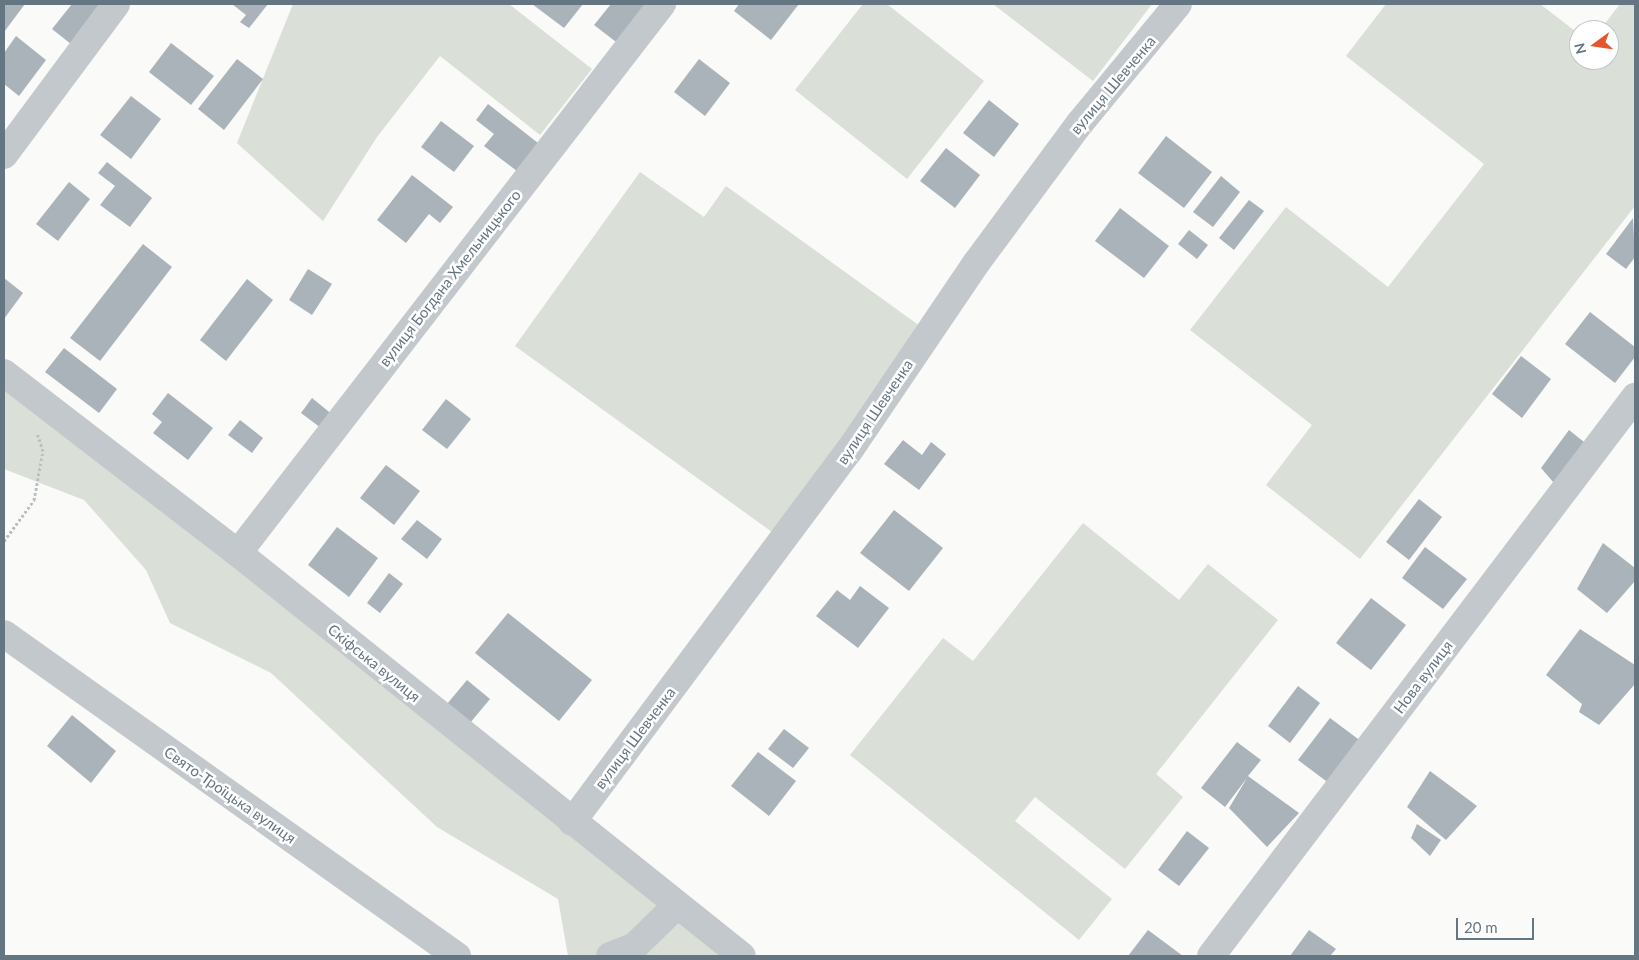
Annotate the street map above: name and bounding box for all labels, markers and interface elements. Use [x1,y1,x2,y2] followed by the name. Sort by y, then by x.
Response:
[1569,20,1619,70] north arrow
[1067,32,1159,138] street label: вулиця Шевченка
[1570,41,1589,56] text: N
[375,186,525,370] street label: вулиця Богдана Хмельницького
[833,356,917,468] street label: вулиця Шевченка
[324,620,424,706] street label: Скіфська вулиця
[1390,637,1456,717] street label: Нова вулиця
[591,684,679,792] street label: вулиця Шевченка
[161,743,299,847] street label: Свято-Троїцька вулиця
[1459,908,1536,940] scale bar
[1464,918,1498,936] text: 20 m

